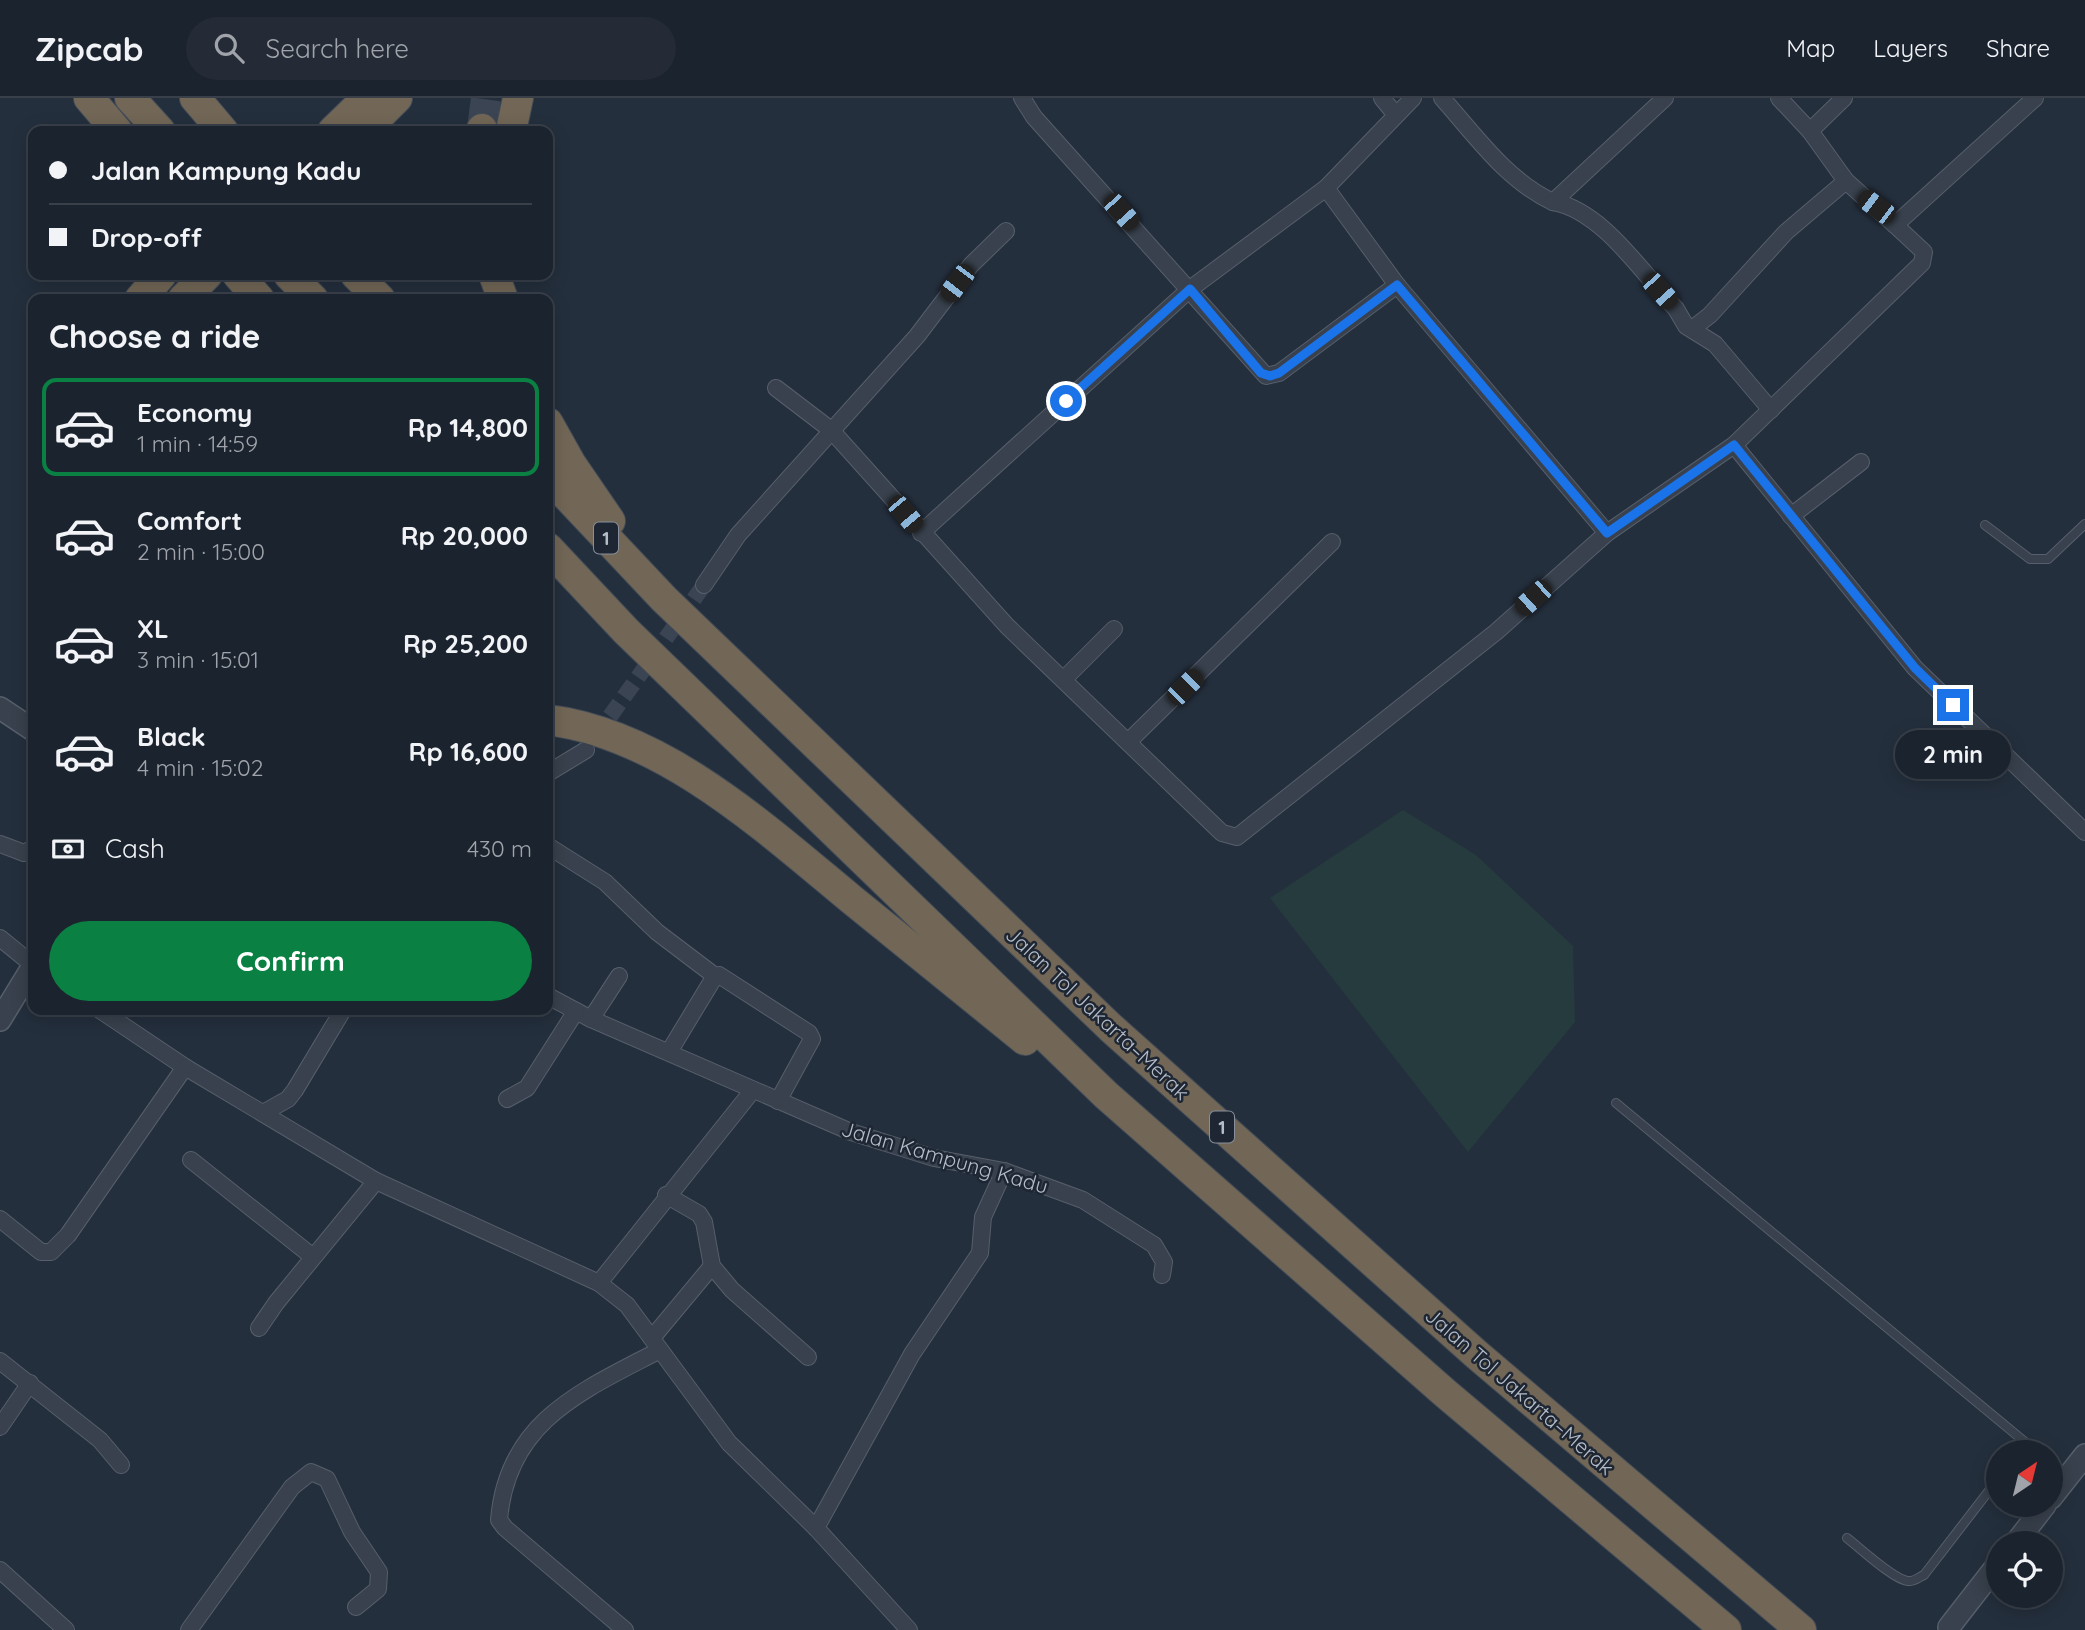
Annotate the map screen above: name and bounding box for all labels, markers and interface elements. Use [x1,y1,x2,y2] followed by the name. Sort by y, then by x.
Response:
[186,17,676,80] search box
[35,28,144,69] text: Zipcab
[210,29,248,67] icon: search
[266,32,409,65] text: Search here
[1786,33,1835,63] text: Map
[1873,33,1948,63] text: Layers
[1986,33,2050,63] text: Share
[91,154,361,187] text: Jalan Kampung Kadu
[1853,186,1900,228] car
[1100,189,1143,235] car
[91,221,202,254] text: Drop-off
[936,260,979,306] car
[1639,268,1682,314] car
[49,316,261,356] text: Choose a ride
[1050,385,1082,417] route start
[53,396,116,459] icon: car
[137,396,252,429] text: Economy
[408,411,528,444] text: Rp 14,800
[137,429,258,458] text: 1 min · 14:59
[884,491,927,537] car
[53,504,116,567] icon: car
[137,504,242,537] text: Comfort
[401,519,528,552] text: Rp 20,000
[594,522,618,554] road number: 1
[137,537,265,566] text: 2 min · 15:00
[1511,576,1556,620] car
[53,612,116,675] icon: car
[137,612,169,645] text: XL
[403,627,528,660] text: Rp 25,200
[137,645,259,674] text: 3 min · 15:01
[1163,665,1208,709] car
[1937,689,1969,721] route end
[53,720,116,783] icon: car
[137,720,206,753] text: Black
[1895,730,2011,778] callout: 2 min
[409,735,528,768] text: Rp 16,600
[1923,740,1983,769] text: 2 min
[137,753,263,782] text: 4 min · 15:02
[49,830,87,868] icon: cash
[105,832,165,865] text: Cash
[467,834,532,863] text: 430 m
[49,921,532,1001] button: Confirm
[1001,921,1195,1105] street label: Jalan Tol Jakarta–Merak
[1210,1112,1234,1142] road number: 1
[839,1115,1051,1199] street label: Jalan Kampung Kadu
[1420,1302,1620,1480] street label: Jalan Tol Jakarta–Merak
[1986,1440,2063,1517] north arrow
[1986,1440,2063,1608] map controls
[1986,1531,2063,1608] button: locate

